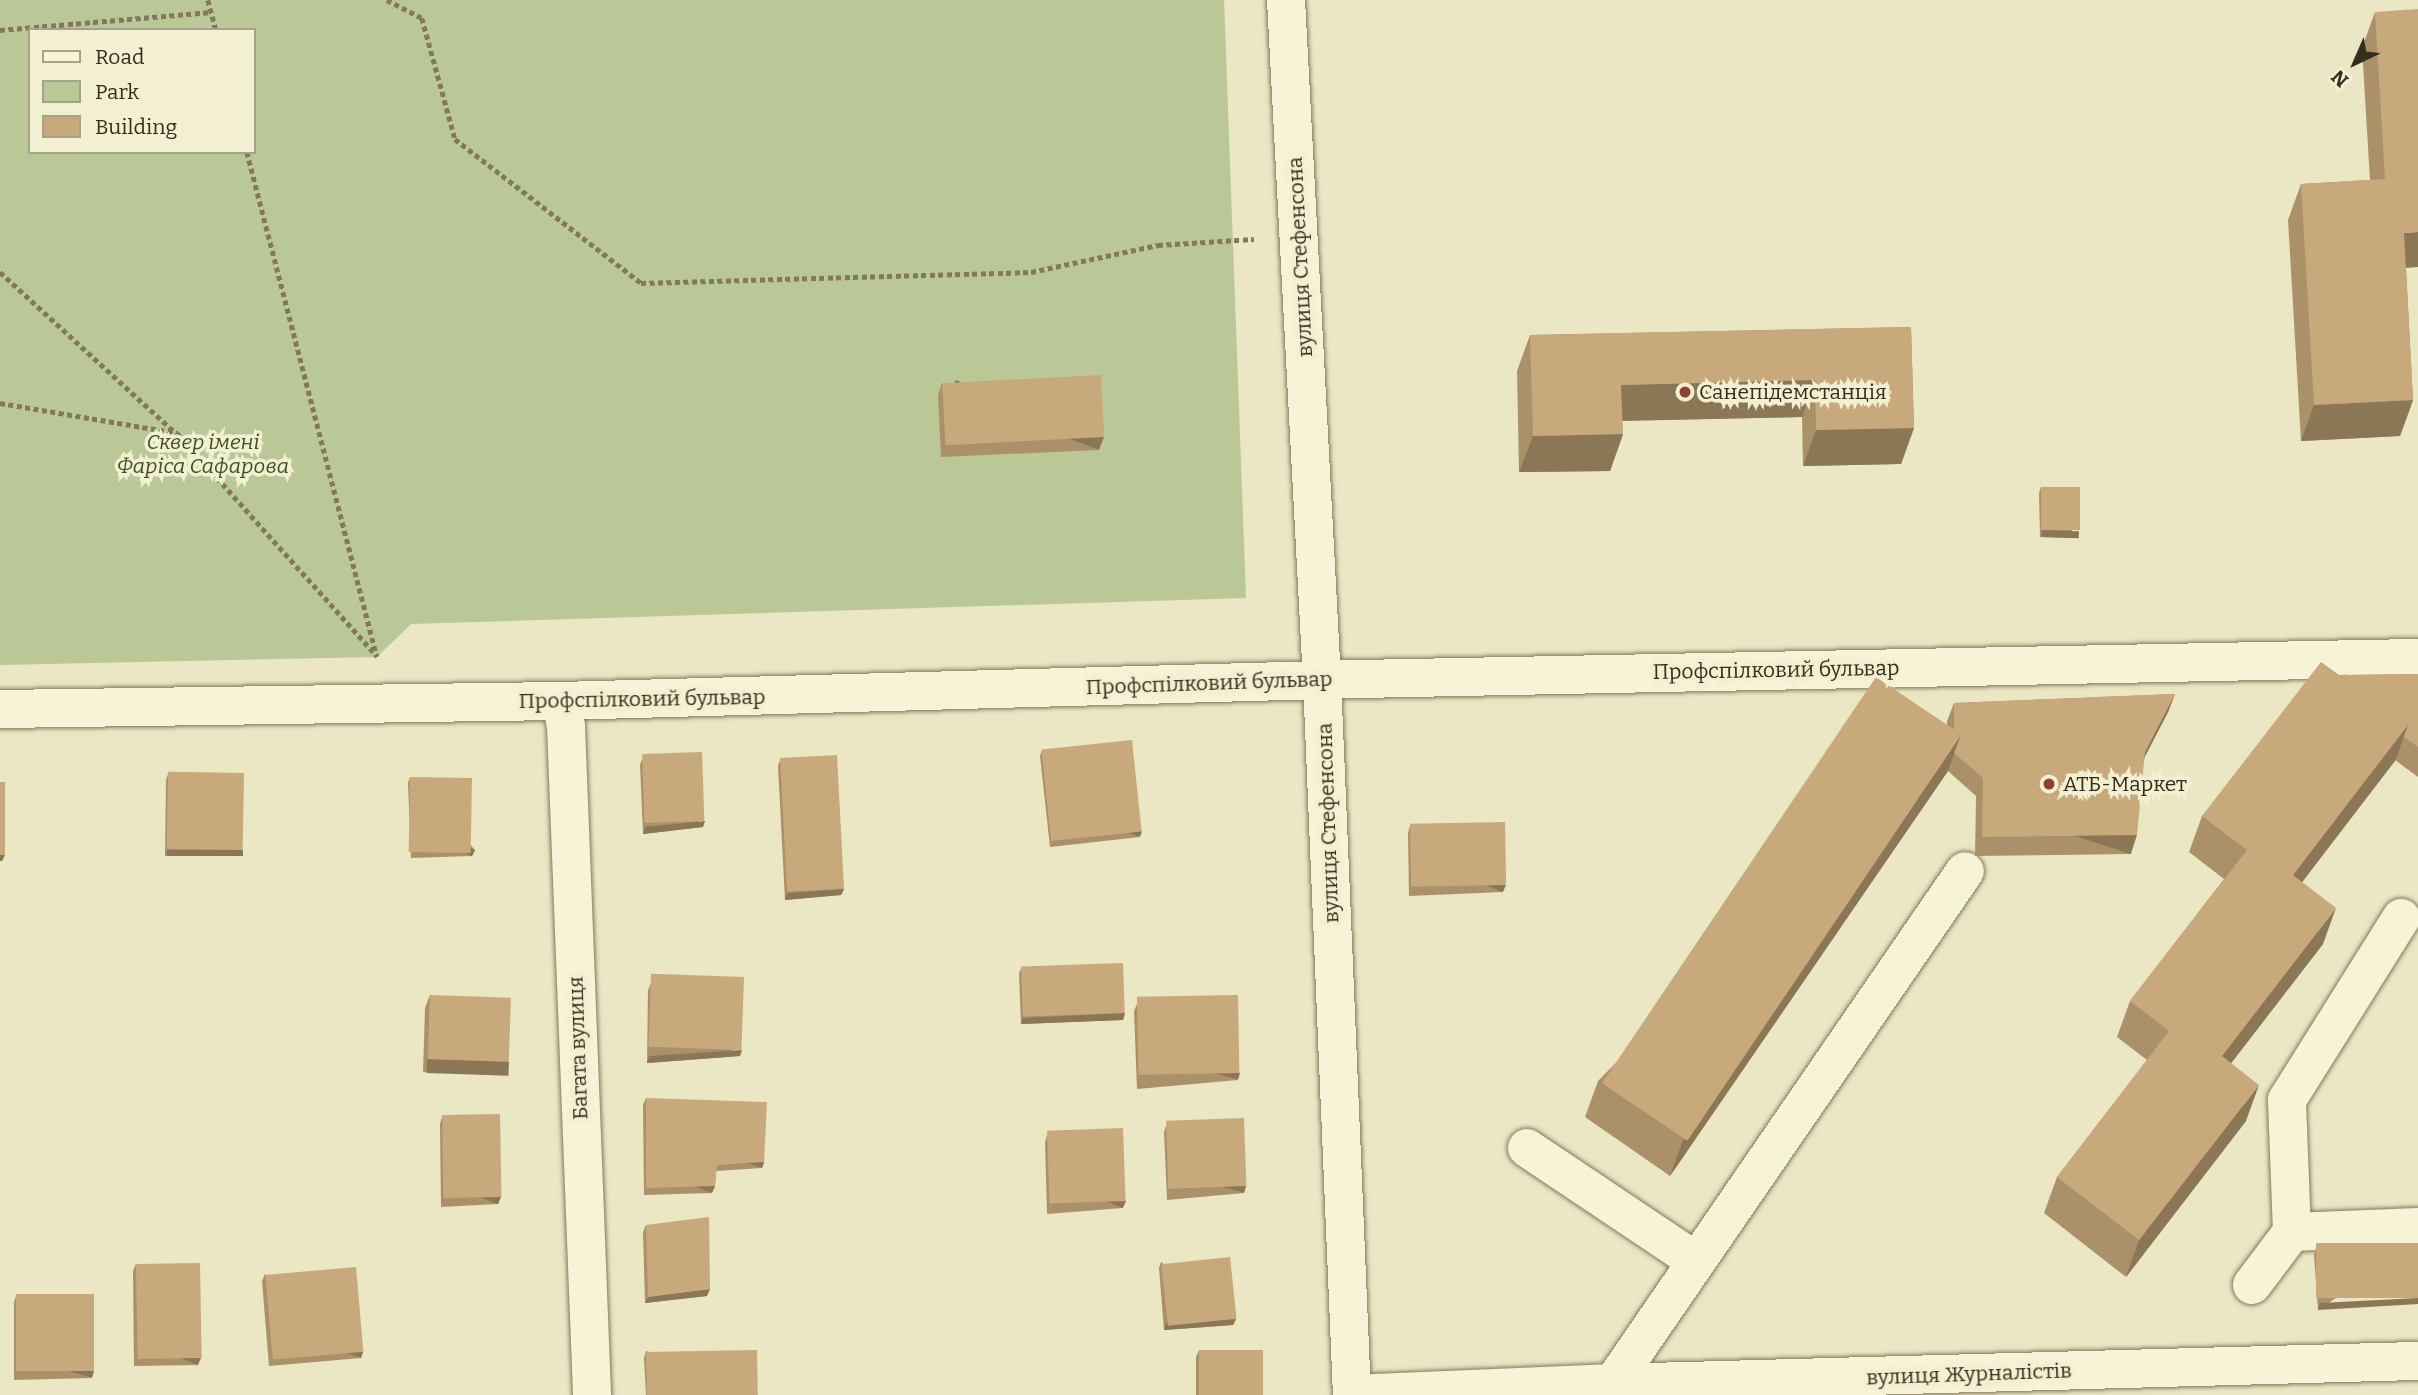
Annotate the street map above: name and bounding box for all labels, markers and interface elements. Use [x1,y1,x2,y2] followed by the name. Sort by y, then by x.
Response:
[28,28,256,154] legend
[2320,28,2390,98] north arrow
[95,44,144,70] text: Road
[2327,65,2353,92] text: N
[95,79,139,105] text: Park
[95,114,177,140] text: Building
[1282,156,1318,358] street label: вулиця Стефенсона
[1699,379,1887,405] place label: Санепідемстанція
[1677,384,1693,400] marker: Санепідемстанція
[117,429,289,479] park label: Сквер імені Фаріса Сафарова
[1652,655,1900,685] street label: Профспілковий бульвар
[1085,666,1333,700] street label: Профспілковий бульвар
[518,684,766,714] street label: Профспілковий бульвар
[1312,722,1344,924] street label: вулиця Стефенсона
[2063,771,2187,797] place label: АТБ-Маркет
[2041,776,2057,792] marker: АТБ-Маркет
[563,976,593,1120] street label: Багата вулиця
[1866,1358,2072,1390] street label: вулиця Журналістів

